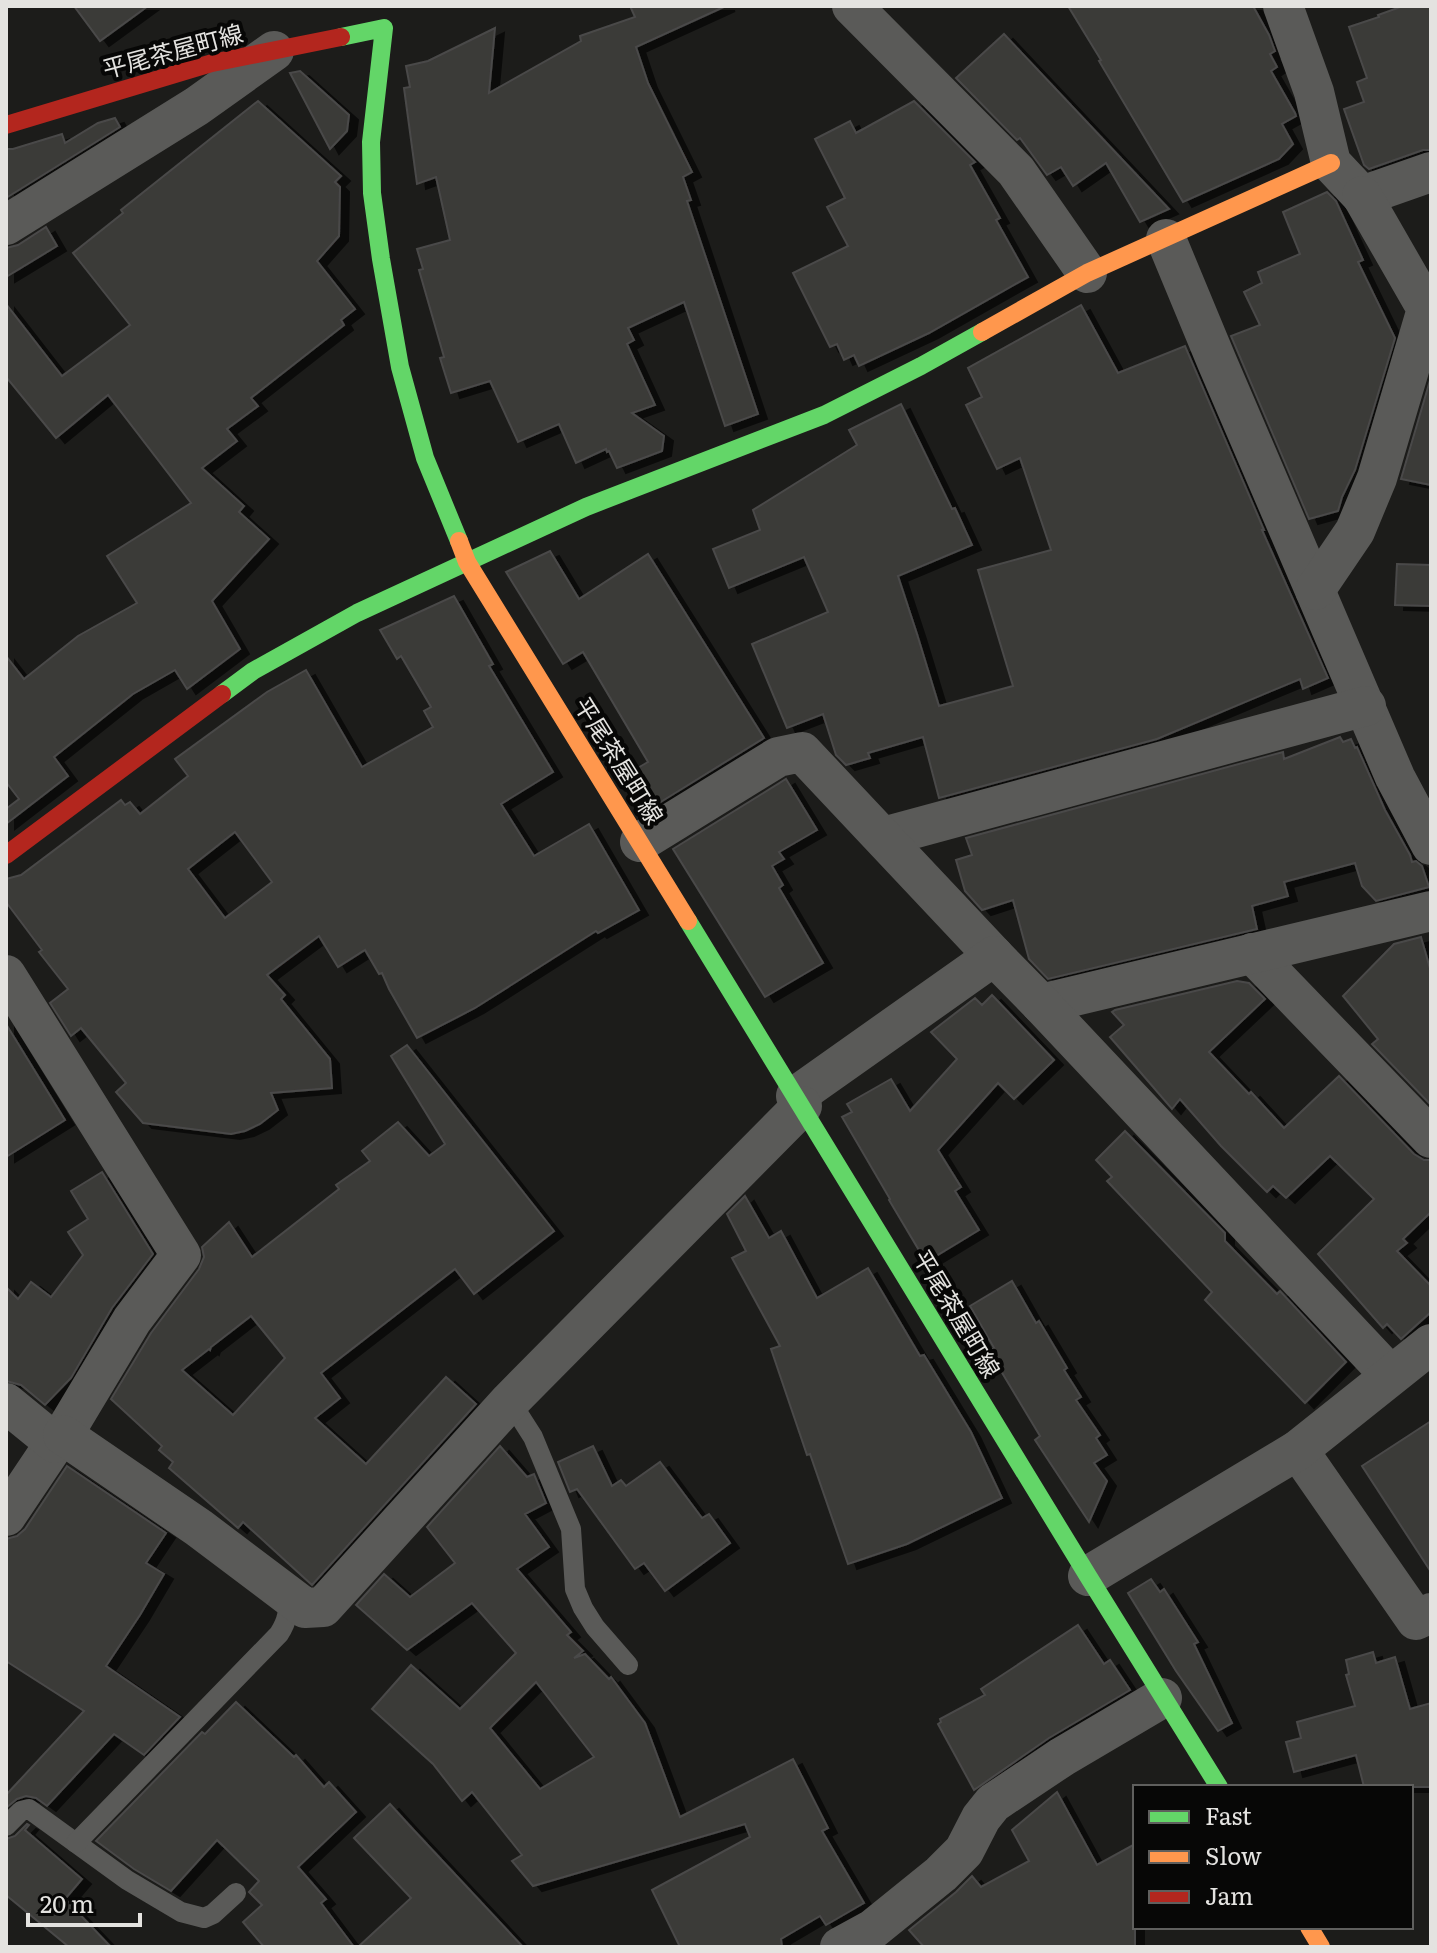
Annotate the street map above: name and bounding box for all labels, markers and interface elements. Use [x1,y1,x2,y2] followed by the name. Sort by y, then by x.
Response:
[98,14,246,85] street label: 平尾茶屋町線
[567,689,673,830] street label: 平尾茶屋町線
[906,1242,1010,1383] street label: 平尾茶屋町線
[1133,1785,1413,1929] legend
[1205,1797,1252,1832] text: Fast
[1205,1837,1262,1872] text: Slow
[28,1877,140,1927] scale bar
[1205,1877,1253,1912] text: Jam
[40,1885,94,1920] text: 20 m

